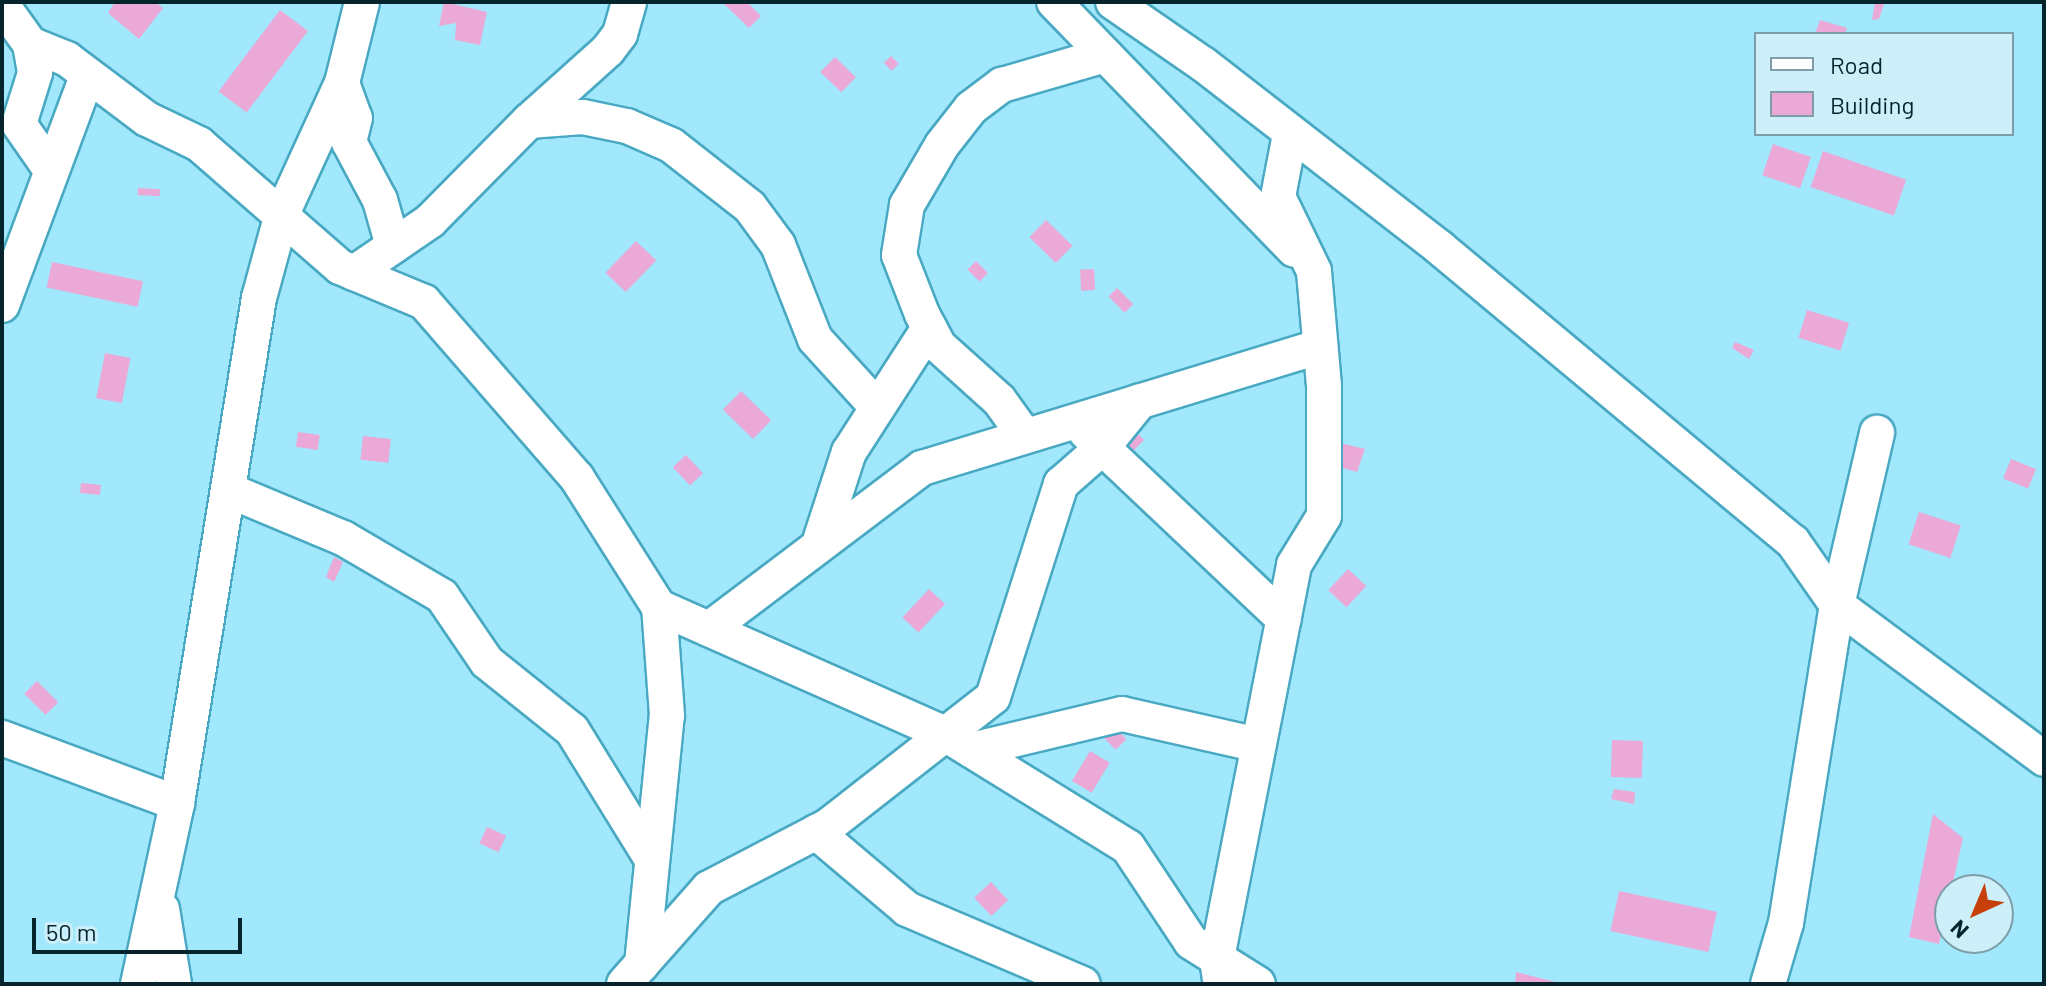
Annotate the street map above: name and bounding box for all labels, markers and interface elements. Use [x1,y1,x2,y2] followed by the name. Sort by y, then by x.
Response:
[1754,32,2014,136] legend
[1830,50,1883,79] text: Road
[1830,90,1914,119] text: Building
[1934,874,2014,954] north arrow
[36,902,246,952] scale bar
[1944,915,1973,944] text: N
[46,917,97,946] text: 50 m

